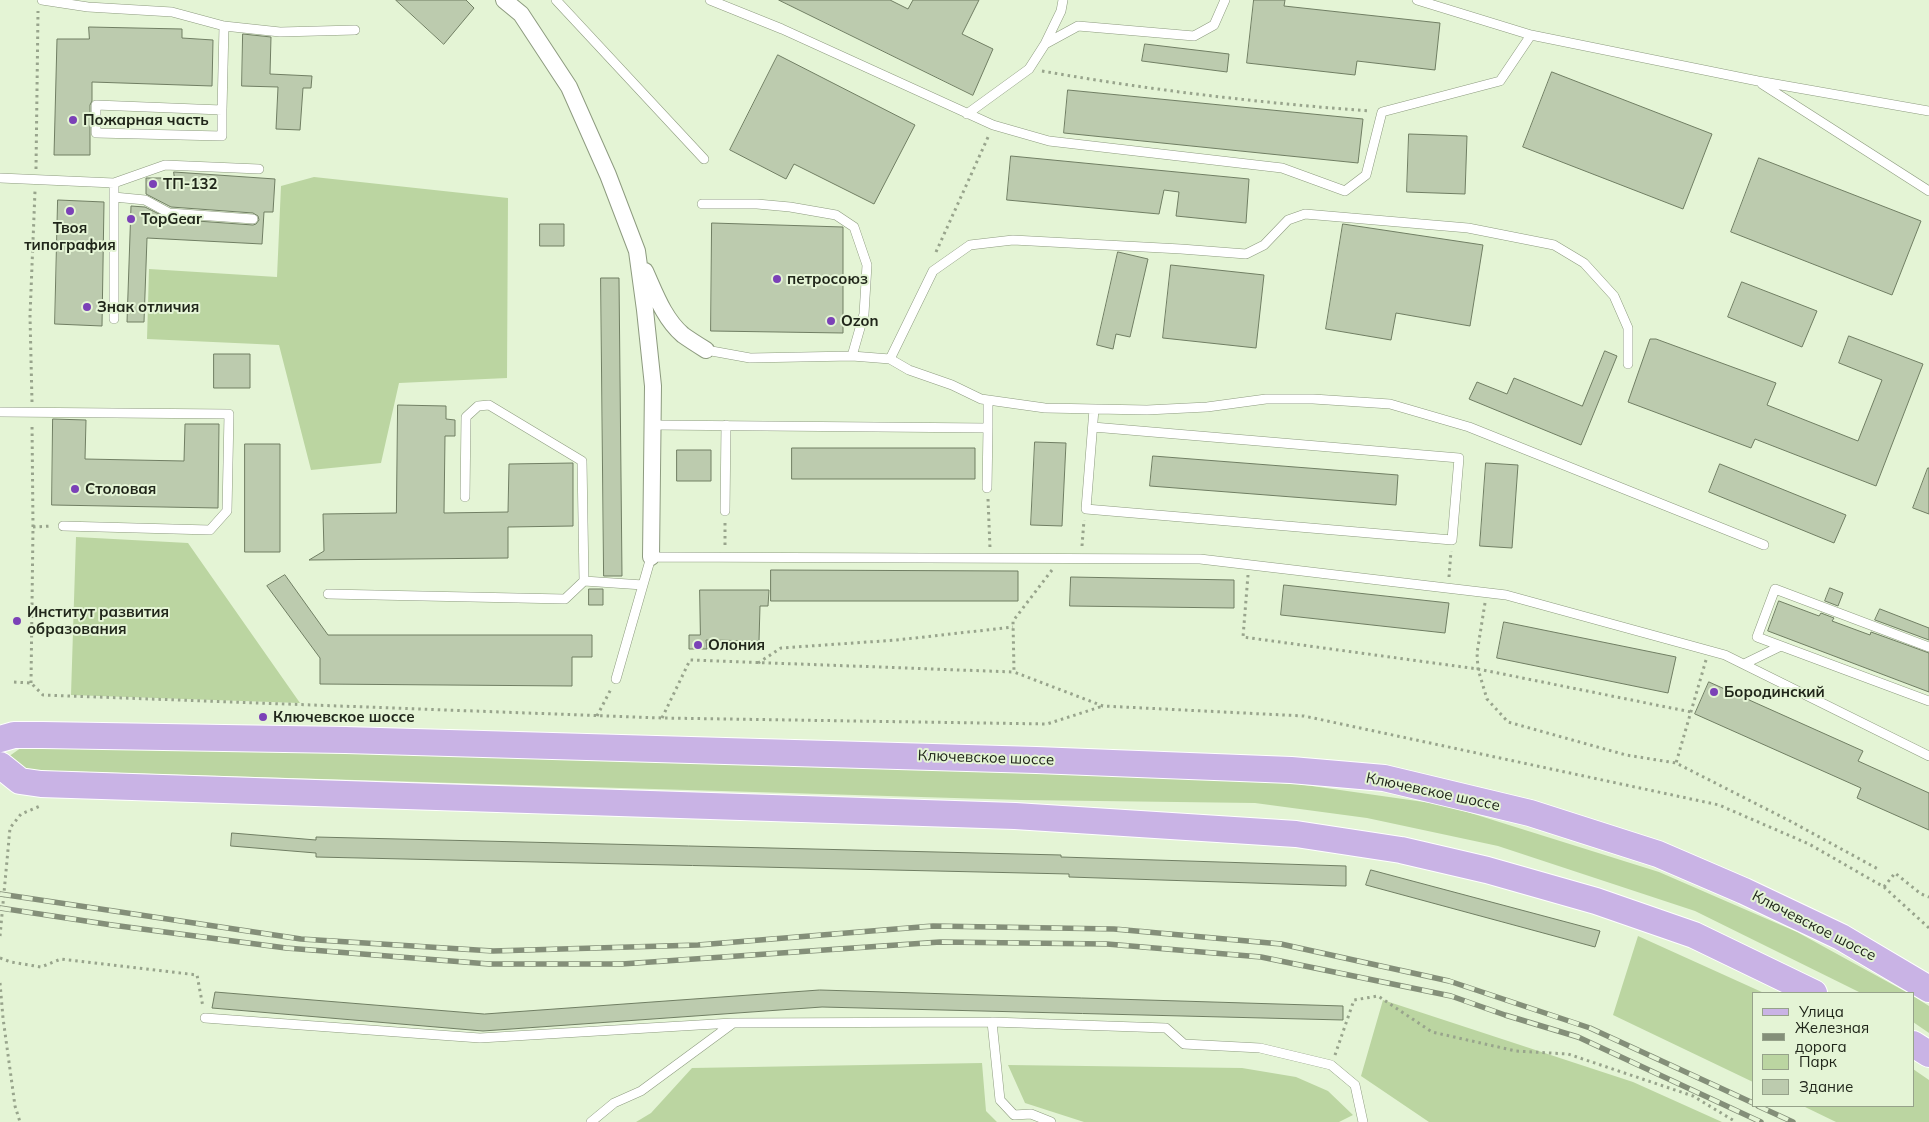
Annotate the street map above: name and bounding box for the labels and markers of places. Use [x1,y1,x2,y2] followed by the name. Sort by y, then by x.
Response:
[83,111,209,129] place label: Пожарная часть
[67,114,79,126] marker: Пожарная часть
[163,175,217,193] place label: ТП-132
[147,178,159,190] marker: ТП-132
[64,205,76,217] marker: Твоя типография
[141,210,202,228] place label: TopGear
[125,213,137,225] marker: TopGear
[24,219,116,254] place label: Твоя типография
[787,270,868,288] place label: петросоюз
[771,273,783,285] marker: петросоюз
[97,298,199,316] place label: Знак отличия
[81,301,93,313] marker: Знак отличия
[841,312,878,330] place label: Ozon
[825,315,837,327] marker: Ozon
[85,480,156,498] place label: Столовая
[69,483,81,495] marker: Столовая
[27,603,169,638] place label: Институт развития образования
[11,615,23,627] marker: Институт развития образования
[708,636,765,654] place label: Олония
[692,639,704,651] marker: Олония
[1724,683,1825,701] place label: Бородинский
[1708,686,1720,698] marker: Бородинский
[273,708,415,726] place label: Ключевское шоссе
[257,711,269,723] marker: Ключевское шоссе

